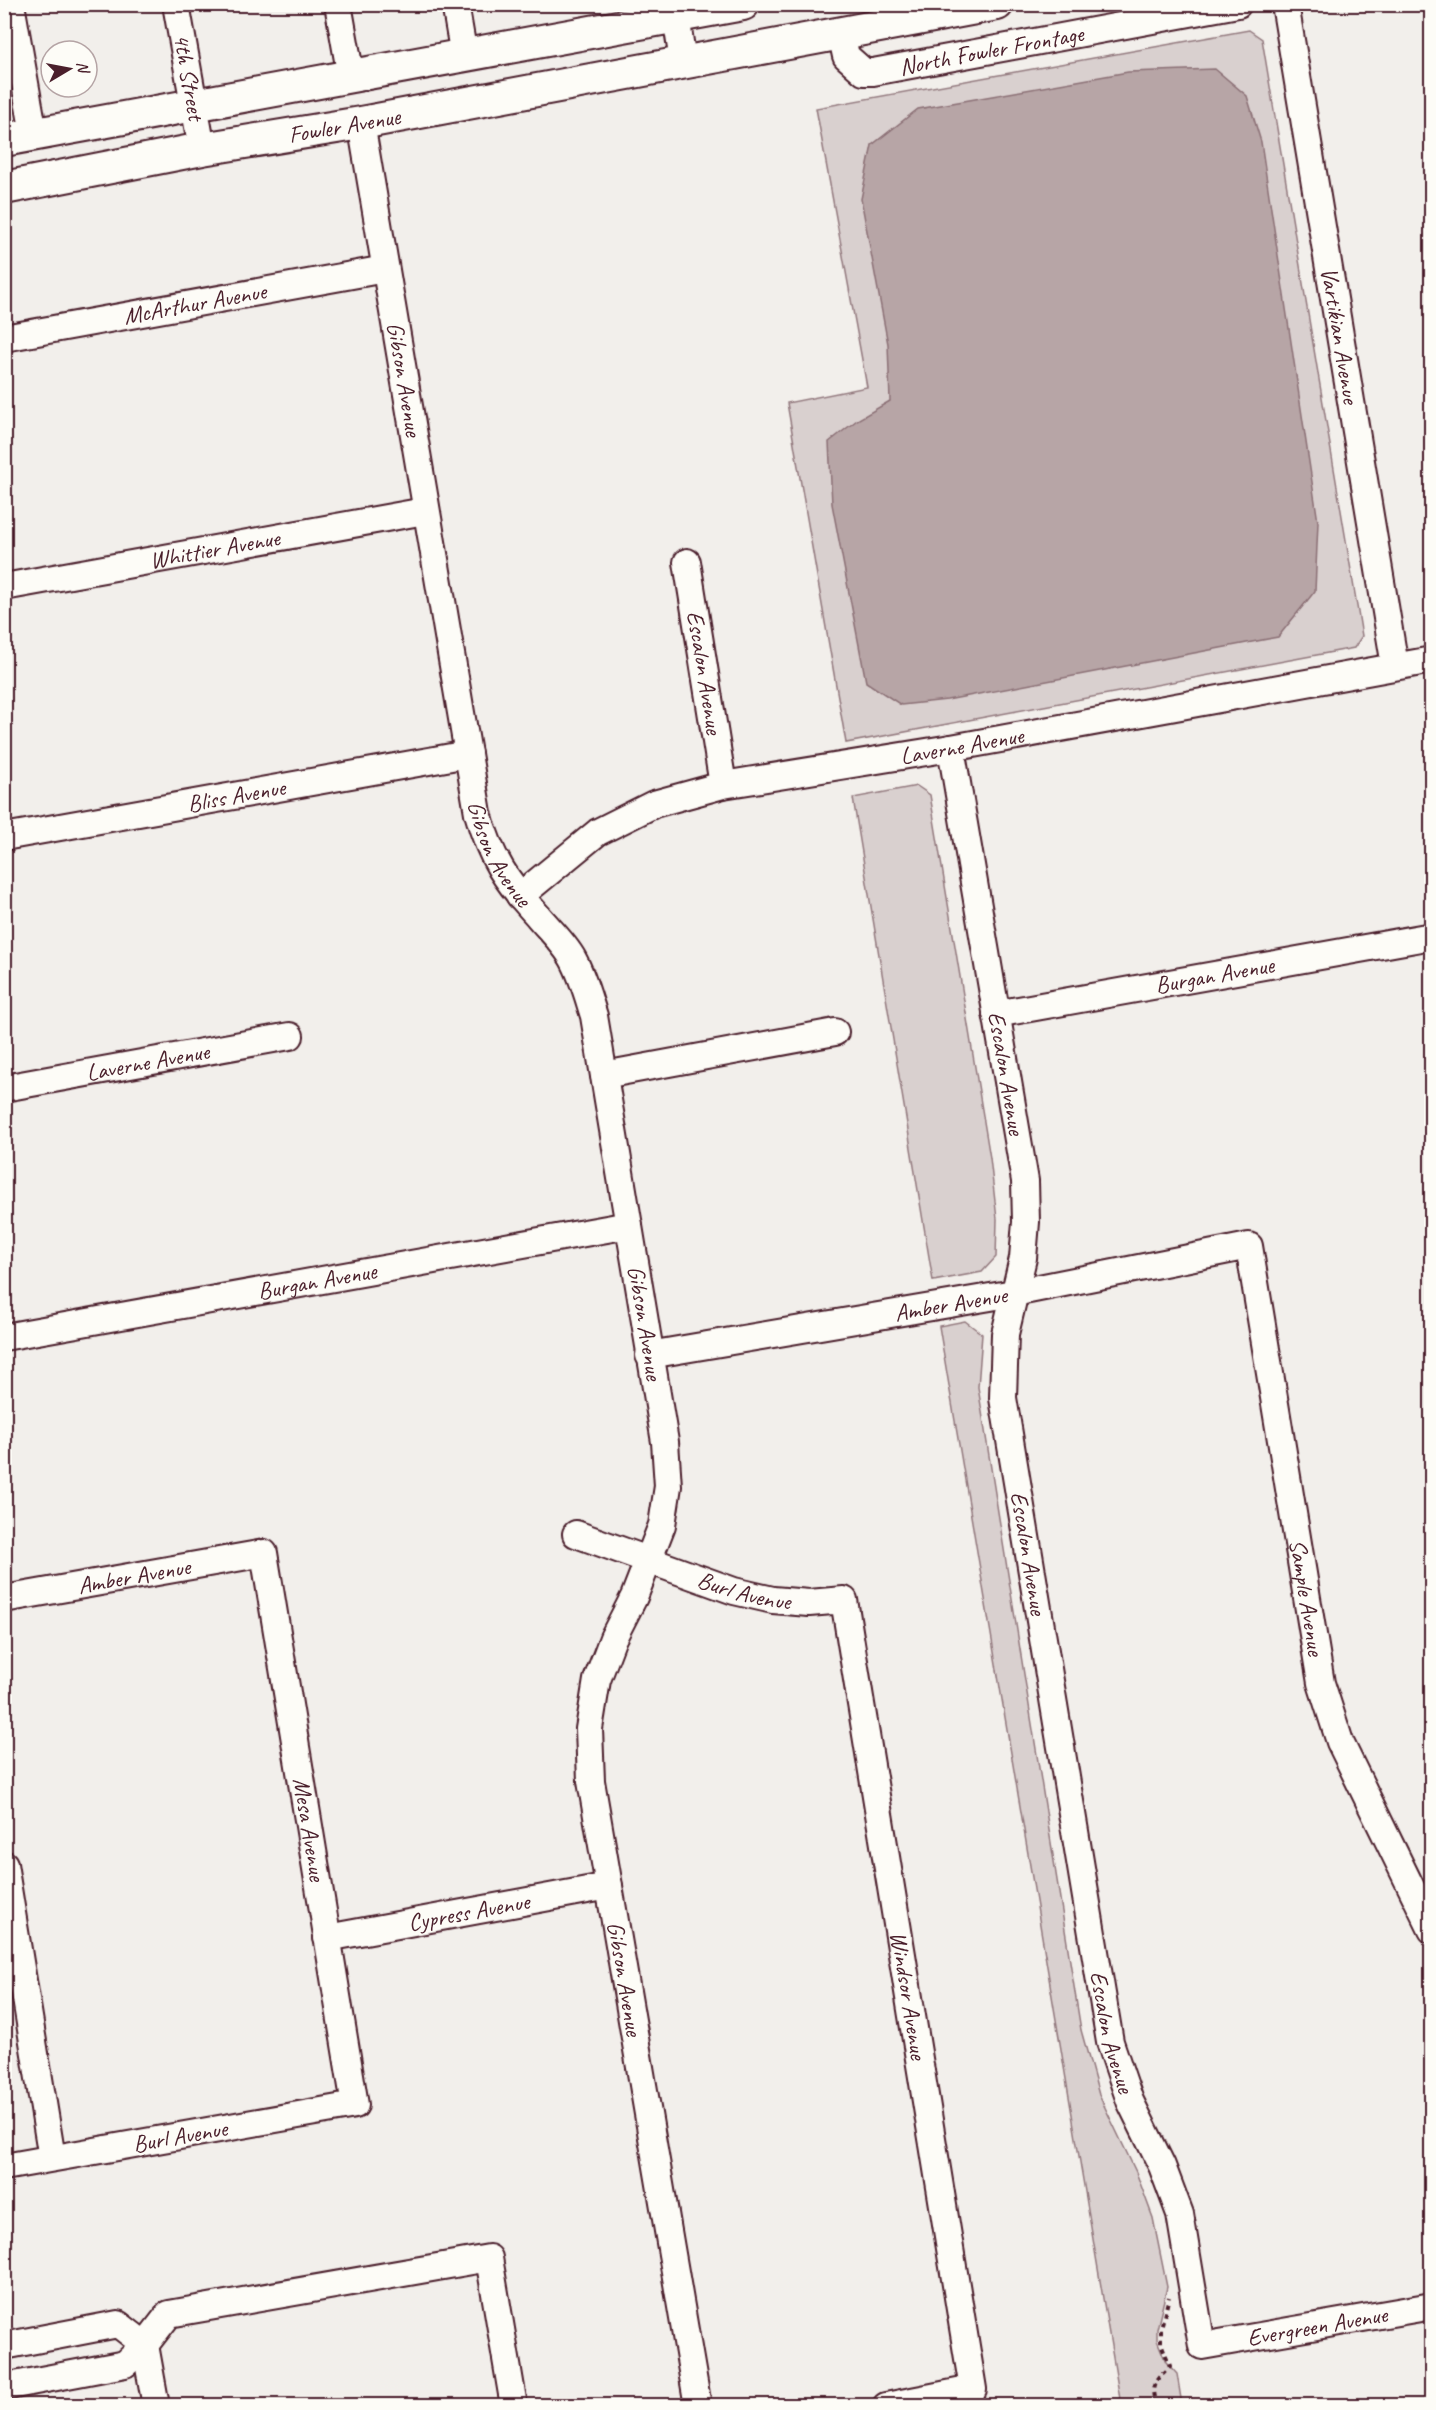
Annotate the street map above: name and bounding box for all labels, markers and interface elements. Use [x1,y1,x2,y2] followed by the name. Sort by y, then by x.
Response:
[897,18,1088,82] street label: North Fowler Frontage
[167,31,212,124] street label: 4th Street
[39,39,99,99] north arrow
[72,60,94,76] text: N
[286,101,405,150] street label: Fowler Avenue
[1314,265,1367,408] street label: Vartikian Avenue
[121,275,271,331] street label: McArthur Avenue
[380,320,429,441] street label: Gibson Avenue
[147,522,284,575] street label: Whittier Avenue
[680,609,730,738] street label: Escalon Avenue
[898,720,1028,771] street label: Laverne Avenue
[185,772,290,819] street label: Bliss Avenue
[461,799,540,915] street label: Gibson Avenue
[1153,949,1278,1000] street label: Burgan Avenue
[981,1009,1032,1139] street label: Escalon Avenue
[84,1036,214,1088] street label: Laverne Avenue
[255,1255,381,1306] street label: Burgan Avenue
[621,1264,670,1384] street label: Gibson Avenue
[892,1279,1011,1328] street label: Amber Avenue
[1004,1490,1054,1619] street label: Escalon Avenue
[1283,1537,1332,1660] street label: Sample Avenue
[75,1551,195,1601] street label: Amber Avenue
[694,1564,794,1617] street label: Burl Avenue
[286,1775,333,1885] street label: Mesa Avenue
[406,1886,534,1938] street label: Cypress Avenue
[600,1919,650,2040] street label: Gibson Avenue
[883,1929,934,2064] street label: Windsor Avenue
[1083,1969,1142,2099] street label: Escalon Avenue
[131,2113,232,2159] street label: Burl Avenue
[1245,2299,1392,2353] street label: Evergreen Avenue

